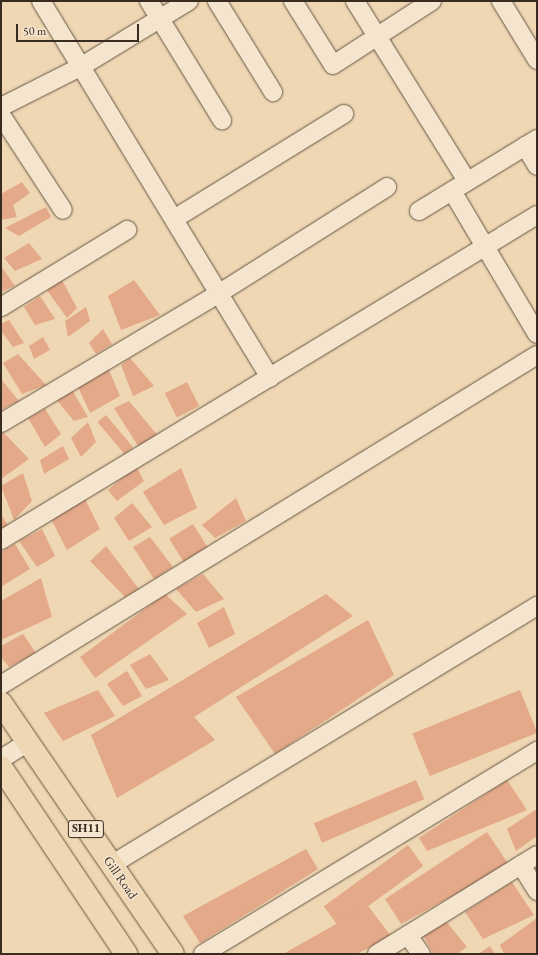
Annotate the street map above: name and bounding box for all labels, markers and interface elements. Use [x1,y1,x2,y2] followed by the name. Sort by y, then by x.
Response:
[18,16,141,42] scale bar
[23,23,46,39] text: 50 m
[67,819,105,839] road number: SH11
[100,854,140,902] street label: Gill Road

